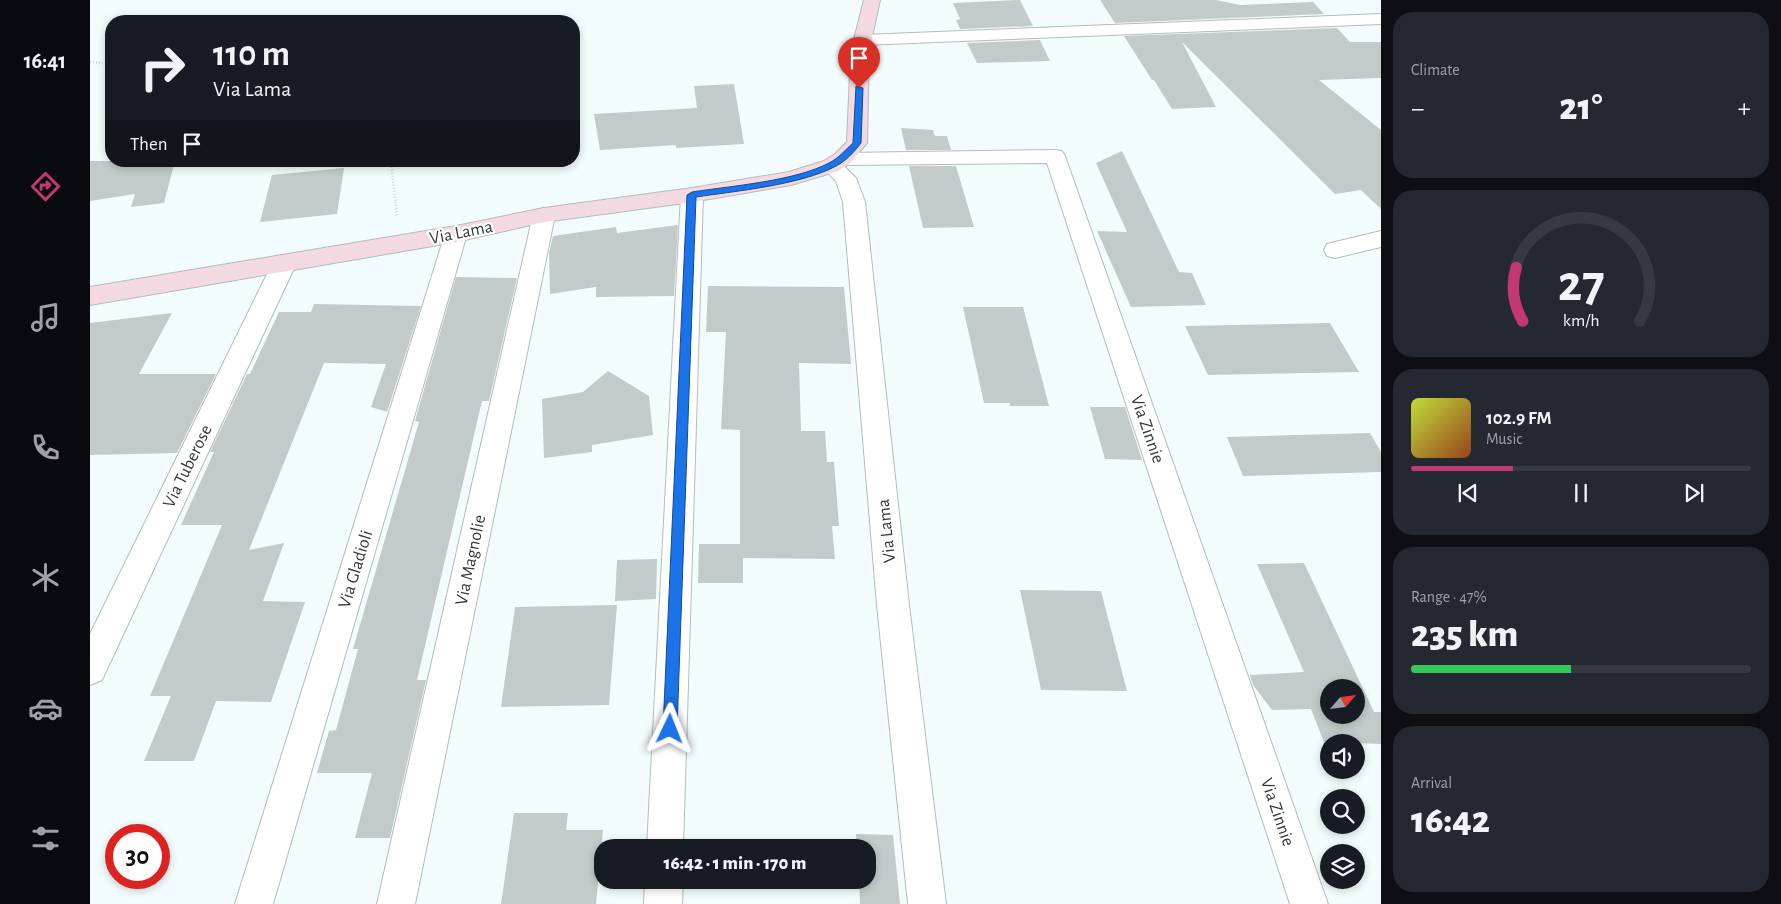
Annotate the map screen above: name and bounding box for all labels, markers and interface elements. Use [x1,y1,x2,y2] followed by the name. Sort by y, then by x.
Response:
[130,35,195,100] icon: right
[213,37,290,72] text: 110 m
[838,37,880,88] pin
[845,44,873,72] icon: arrive
[24,50,66,72] text: 16:41
[1411,62,1460,78] text: Climate
[213,78,291,100] text: Via Lama
[1559,89,1603,127] text: 21°
[1411,95,1424,123] text: −
[1738,95,1751,123] text: +
[178,130,206,158] icon: arrive
[130,135,168,154] text: Then
[28,169,63,204] icon: directions
[428,218,494,248] street label: Via Lama
[1558,258,1604,310] text: 27
[28,300,63,335] icon: music
[1563,312,1599,330] text: km/h
[1127,393,1167,466] street label: Via Zinnie
[1486,409,1552,428] text: 102.9 FM
[160,422,216,511] street label: Via Tuberose
[28,430,63,465] icon: phone
[1486,431,1522,447] text: Music
[1454,479,1482,507] icon: previous
[1567,479,1595,507] icon: pause
[1680,479,1708,507] icon: next
[875,498,899,564] street label: Via Lama
[453,513,489,607] street label: Via Magnolie
[336,528,376,610] street label: Via Gladioli
[28,560,63,595] icon: climate
[1411,589,1487,605] text: Range · 47%
[1411,616,1518,654] text: 235 km
[1320,679,1365,724] north arrow
[1320,679,1365,889] map controls
[28,691,63,726] icon: car
[643,702,695,754] position arrow
[1320,734,1365,779] button: sound
[1411,775,1452,791] text: Arrival
[1257,776,1297,849] street label: Via Zinnie
[1320,789,1365,834] button: search
[1411,802,1490,840] text: 16:42
[28,821,63,856] icon: filters
[105,824,170,889] speed limit sign: 30
[1320,844,1365,889] button: layers
[664,854,806,873] text: 16:42 · 1 min · 170 m

